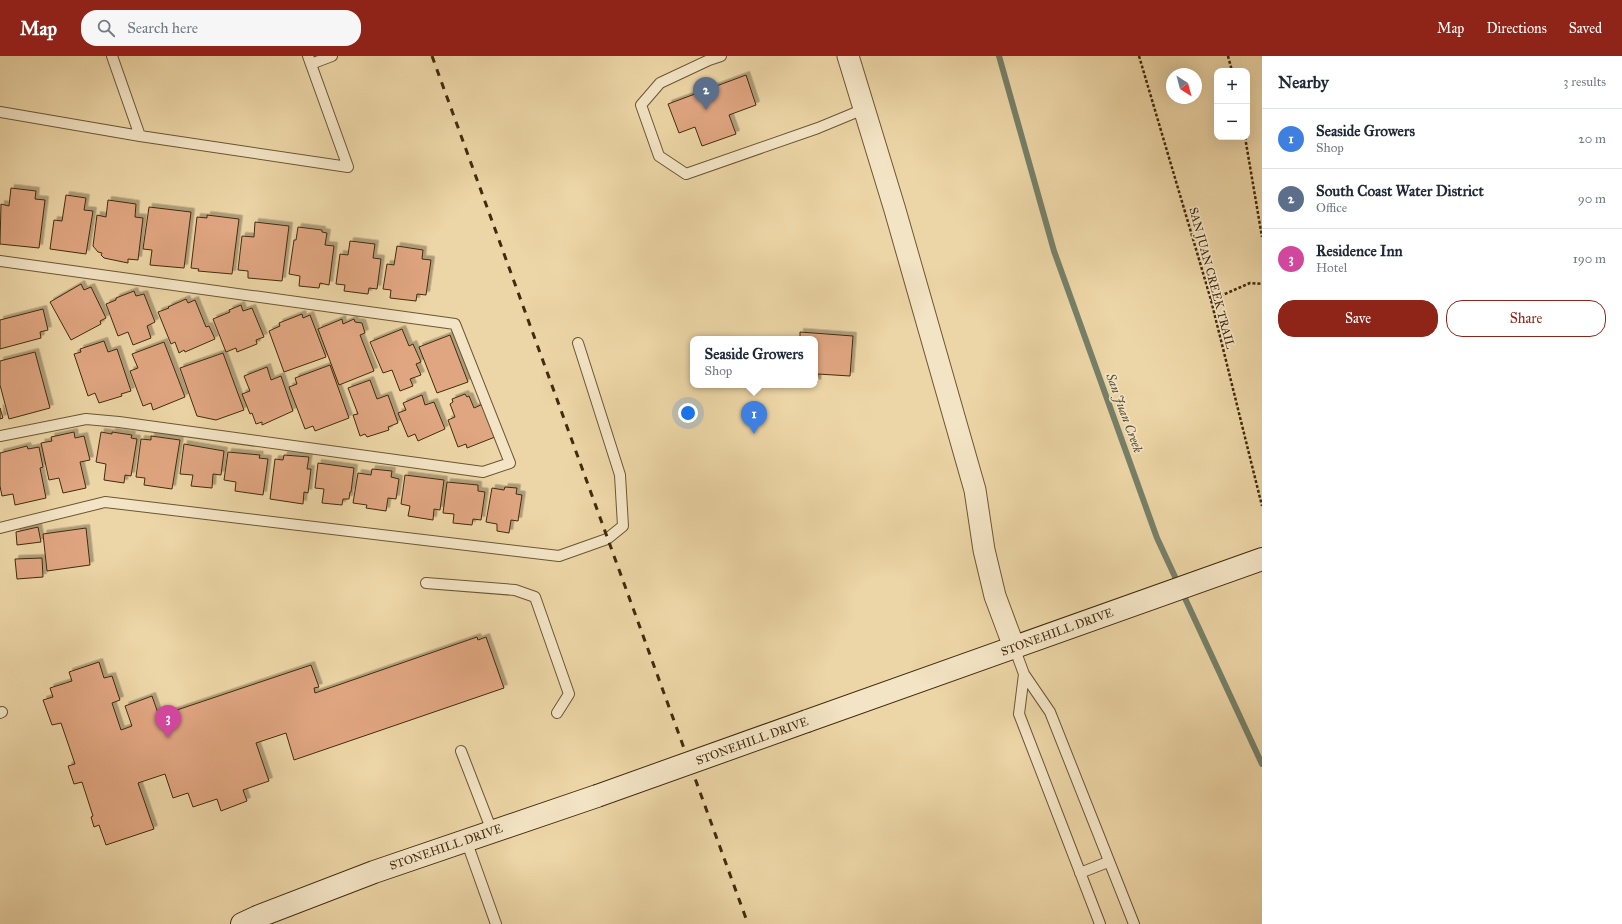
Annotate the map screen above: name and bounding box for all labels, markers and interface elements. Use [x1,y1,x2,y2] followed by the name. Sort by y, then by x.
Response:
[81,10,361,46] search box
[20,17,57,40] text: Map
[95,17,117,39] icon: search
[127,19,198,37] text: Search here
[1437,20,1464,37] text: Map
[1486,20,1547,37] text: Directions
[1569,20,1602,37] text: Saved
[1166,68,1202,104] north arrow
[1214,68,1250,140] map controls
[1214,68,1250,104] button: +
[1278,72,1329,93] text: Nearby
[1563,74,1606,90] text: 3 results
[693,77,719,110] pin: 2
[1214,104,1250,140] button: −
[1316,122,1415,140] text: Seaside Growers
[1288,131,1294,147] text: 1
[1578,131,1606,147] text: 20 m
[1316,140,1344,156] text: Shop
[1316,182,1484,200] text: South Coast Water District
[1288,191,1294,207] text: 2
[1578,191,1606,207] text: 90 m
[1316,200,1347,216] text: Office
[1185,206,1238,351] street label: SAN JUAN CREEK TRAIL
[1316,242,1403,260] text: Residence Inn
[1288,251,1294,267] text: 3
[1573,251,1606,267] text: 190 m
[1316,260,1347,276] text: Hotel
[1278,300,1438,337] button: Save
[1446,300,1606,337] button: Share
[690,336,818,388] popup
[705,345,803,363] text: Seaside Growers
[705,363,732,379] text: Shop
[1102,370,1146,455] water label: San Juan Creek
[741,401,767,434] pin: 1
[678,403,698,423] your location
[999,605,1115,659] street label: STONEHILL DRIVE
[155,705,181,738] pin: 3
[694,714,810,768] street label: STONEHILL DRIVE
[388,821,505,873] street label: STONEHILL DRIVE

